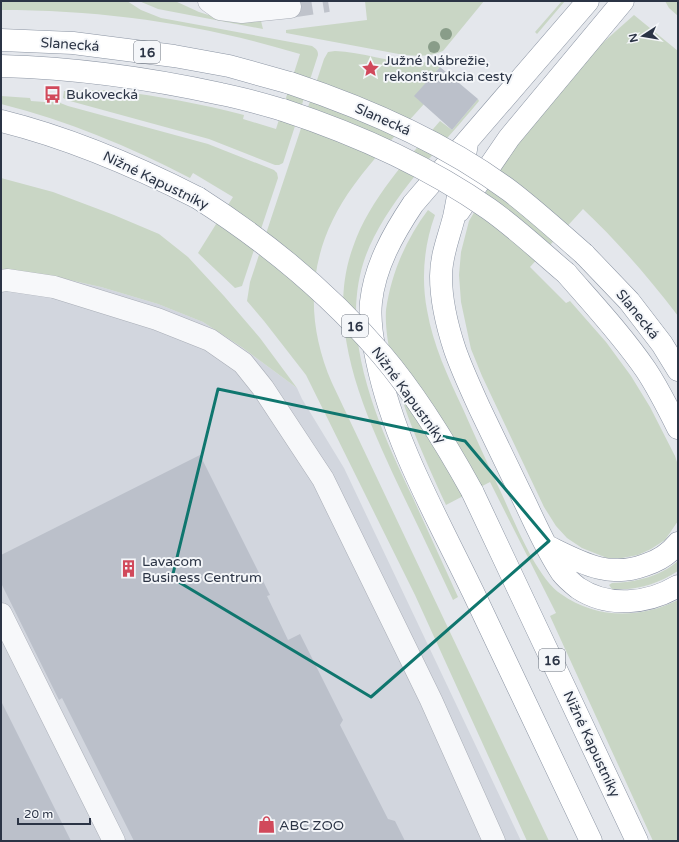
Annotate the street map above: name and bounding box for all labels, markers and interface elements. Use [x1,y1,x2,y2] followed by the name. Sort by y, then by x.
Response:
[623,16,663,56] north arrow
[626,32,641,44] text: N
[40,34,100,55] street label: Slanecká
[134,41,160,63] road number: 16
[384,52,513,85] place label: Južné Nábrežie, rekonštrukcia cesty
[361,58,381,78] place icon: Južné Nábrežie, rekonštrukcia cesty
[43,84,63,104] bus stop icon: Bukovecká
[66,86,138,103] place label: Bukovecká
[352,100,413,139] street label: Slanecká
[100,148,212,214] street label: Nižné Kapustníky
[612,286,663,343] street label: Slanecká
[342,315,368,337] road number: 16
[368,344,450,447] street label: Nižné Kapustníky
[142,553,262,586] place label: Lavacom Business Centrum
[119,559,139,579] building icon: Lavacom Business Centrum
[539,649,565,671] road number: 16
[559,688,624,801] street label: Nižné Kapustníky
[18,800,90,826] scale bar
[24,807,53,821] text: 20 m
[256,815,276,835] shop icon: ABC ZOO
[279,817,344,834] place label: ABC ZOO

